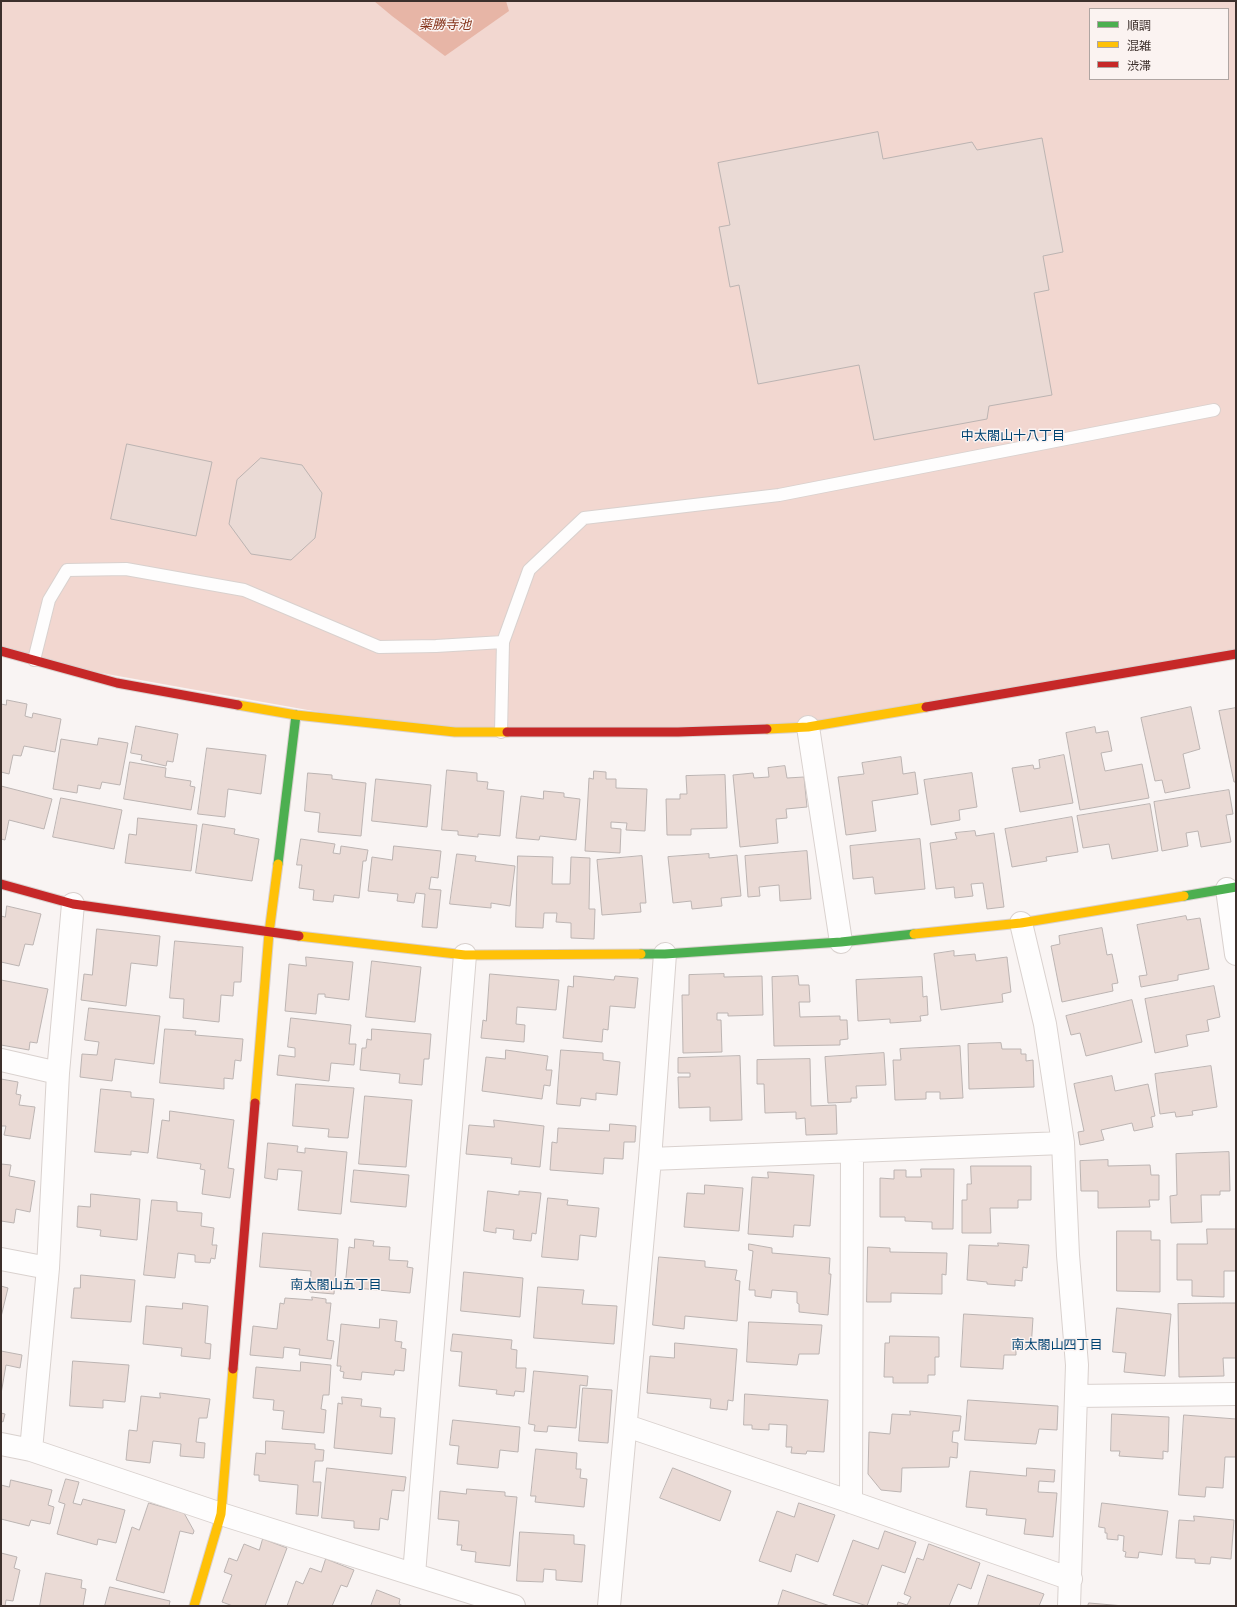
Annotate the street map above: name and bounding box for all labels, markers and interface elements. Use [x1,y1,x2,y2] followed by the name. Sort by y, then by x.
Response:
[1089,8,1229,80] legend
[419,17,471,33] water label: 薬勝寺池
[1127,19,1151,33] text: 順調
[1127,39,1151,53] text: 混雑
[1127,59,1151,73] text: 渋滞
[961,428,1065,444] district label: 中太閤山十八丁目
[291,1277,381,1293] district label: 南太閤山五丁目
[1012,1337,1102,1353] district label: 南太閤山四丁目

